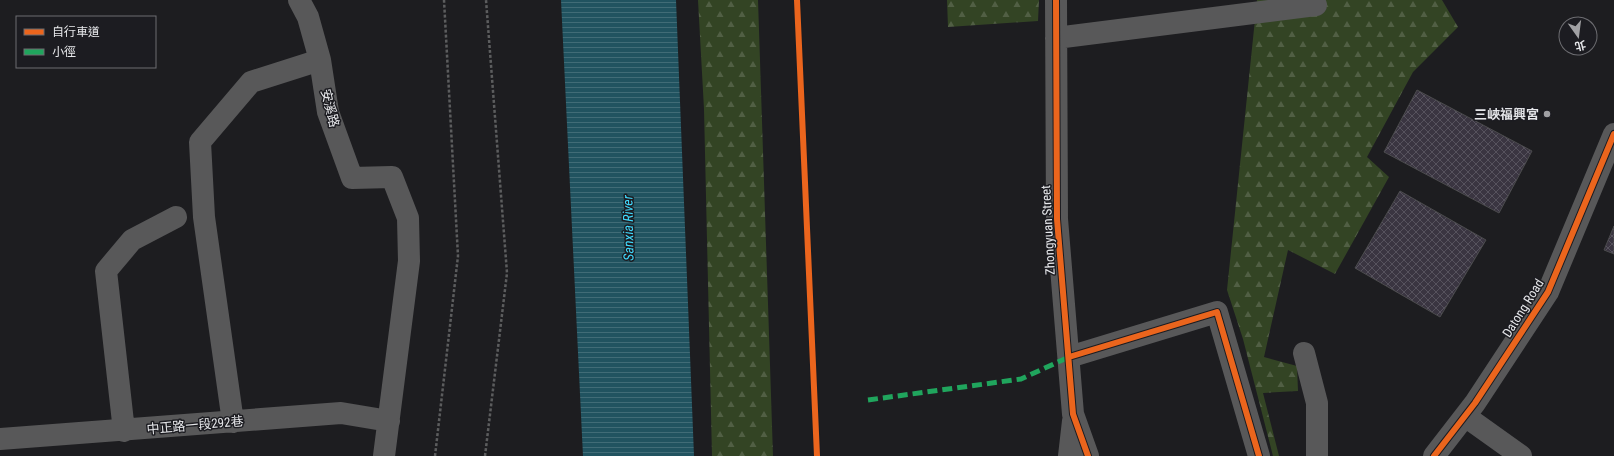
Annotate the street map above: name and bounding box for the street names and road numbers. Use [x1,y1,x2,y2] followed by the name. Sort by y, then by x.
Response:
[318,87,342,129] street label: 安溪路
[1038,185,1058,275] street label: Zhongyuan Street
[1499,276,1547,340] street label: Datong Road
[146,413,244,437] street label: 中正路一段292巷

